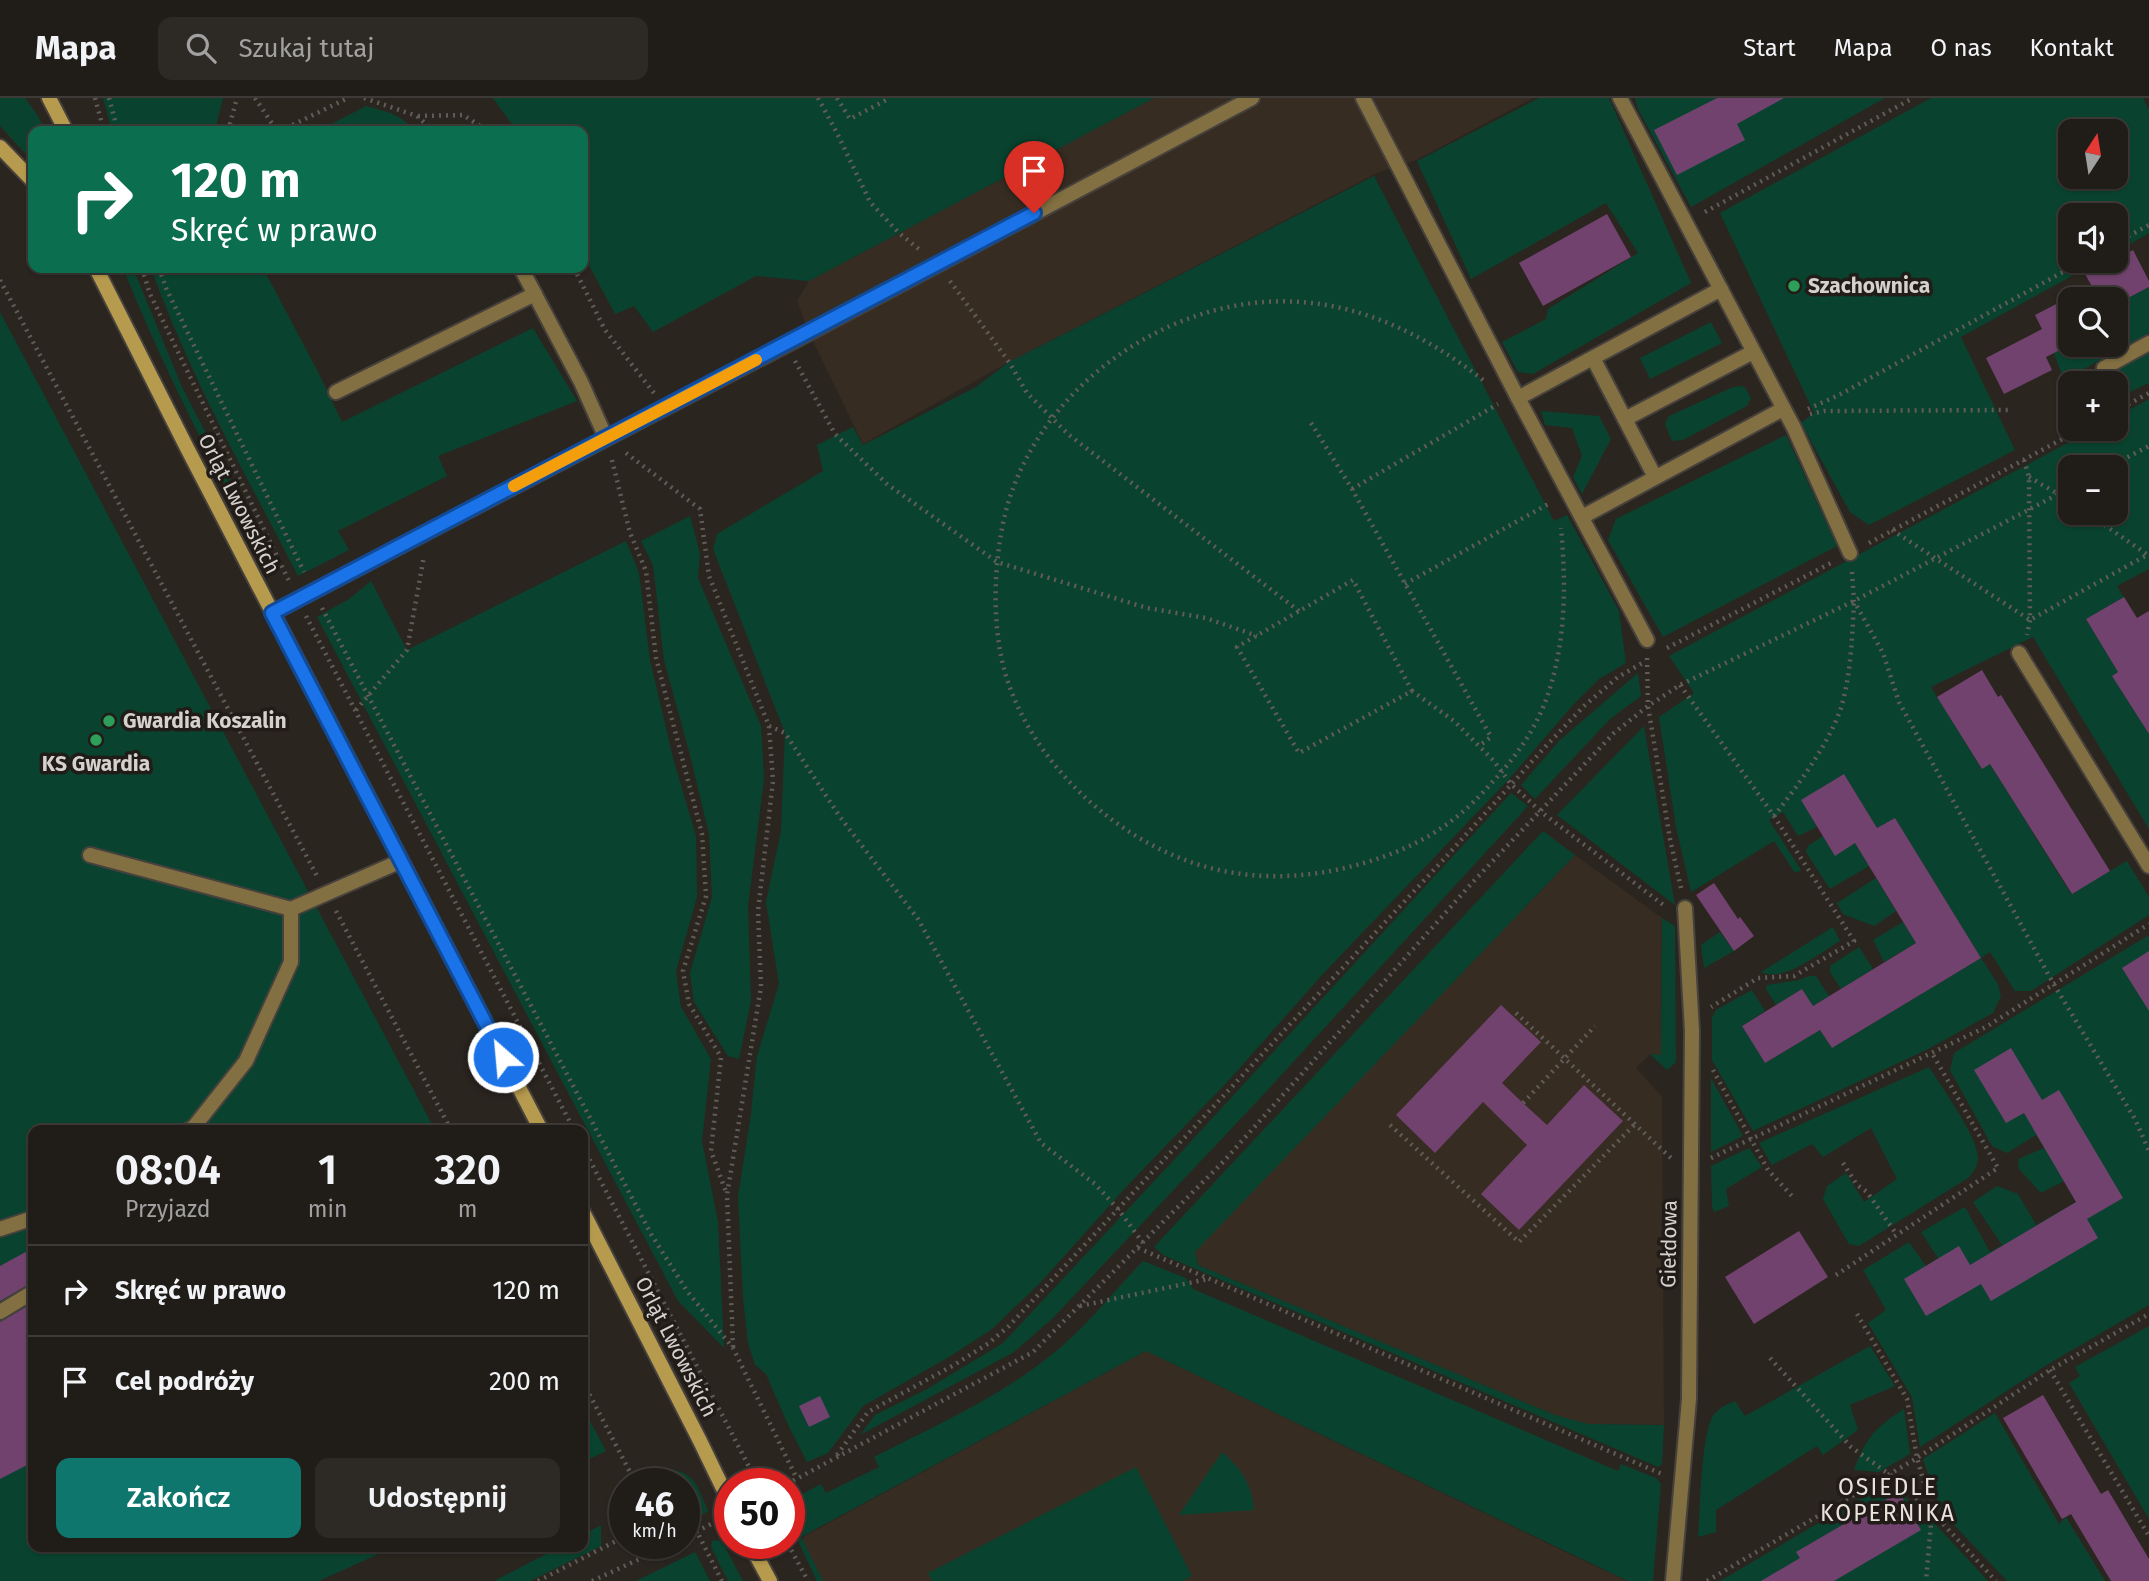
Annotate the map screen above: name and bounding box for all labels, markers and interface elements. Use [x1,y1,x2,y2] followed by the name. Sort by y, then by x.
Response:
[158,17,648,80] search box
[35,28,116,68] text: Mapa
[182,29,220,67] icon: search
[238,33,375,64] text: Szukaj tutaj
[1743,34,1796,62] text: Start
[1834,34,1893,62] text: Mapa
[1931,34,1992,62] text: O nas
[2030,34,2114,62] text: Kontakt
[2058,119,2128,189] north arrow
[2058,119,2128,525] map controls
[1004,141,1064,213] pin
[171,151,301,210] text: 120 m
[1015,152,1053,190] icon: arrive
[56,154,147,245] icon: right
[2058,203,2128,273] button: sound
[171,211,378,249] text: Skręć w prawo
[1808,273,1930,299] place label: Szachownica
[1786,278,1802,294] marker: Szachownica
[2058,287,2128,357] button: search
[2058,371,2128,441] button: +
[192,429,286,579] street label: Orląt Lwowskich
[2058,455,2128,525] button: −
[123,708,287,734] place label: Gwardia Koszalin
[101,713,117,729] marker: Gwardia Koszalin
[88,732,104,748] marker: KS Gwardia
[42,751,150,777] place label: KS Gwardia
[466,1020,540,1094] position arrow
[115,1145,221,1195] text: 08:04
[318,1145,337,1195] text: 1
[434,1145,501,1195] text: 320
[125,1195,211,1223] text: Przyjazd
[308,1195,347,1223] text: min
[458,1195,478,1223] text: m
[1655,1200,1683,1288] street label: Giełdowa
[56,1272,94,1310] icon: right
[629,1272,723,1422] street label: Orląt Lwowskich
[115,1275,286,1306] text: Skręć w prawo
[492,1275,560,1306] text: 120 m
[56,1363,94,1401] icon: arrive
[115,1366,254,1397] text: Cel podróży
[489,1366,560,1397] text: 200 m
[56,1458,301,1538] button: Zakończ
[315,1458,560,1538] button: Udostępnij
[714,1468,805,1559] speed limit sign: 50
[1820,1473,1956,1527] district label: OSIEDLE KOPERNIKA
[635,1483,674,1525] text: 46
[632,1520,677,1542] text: km/h

